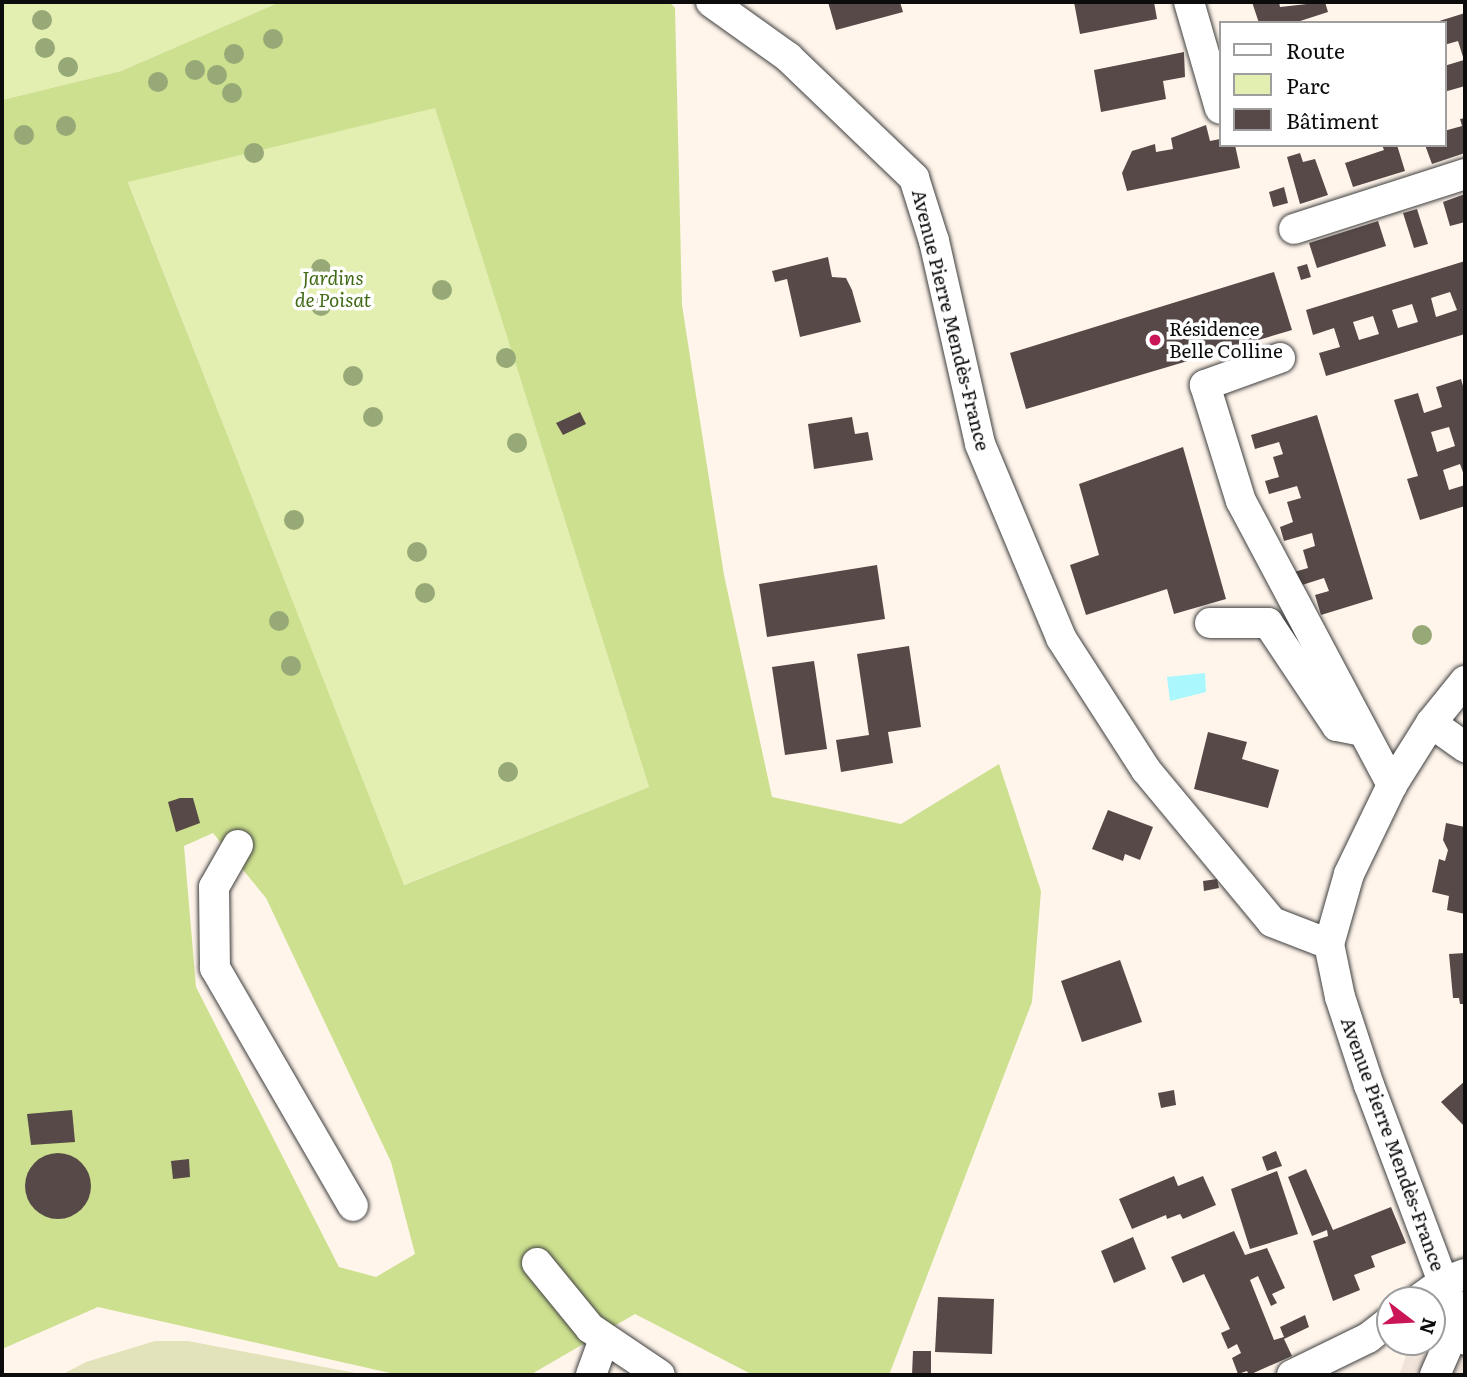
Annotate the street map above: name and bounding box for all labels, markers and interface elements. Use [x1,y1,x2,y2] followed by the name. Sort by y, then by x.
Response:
[1218,21,1446,147] legend
[1286,34,1345,65] text: Route
[1286,69,1330,100] text: Parc
[1286,104,1379,135] text: Bâtiment
[907,187,995,453] street label: Avenue Pierre Mendès-France
[295,267,371,311] park label: Jardins de Poisat
[1169,318,1283,362] place label: Résidence Belle Colline
[1147,332,1163,348] marker: Résidence Belle Colline
[1336,1014,1450,1274] street label: Avenue Pierre Mendès-France
[1376,1286,1446,1356] north arrow
[1413,1315,1445,1338] text: N

